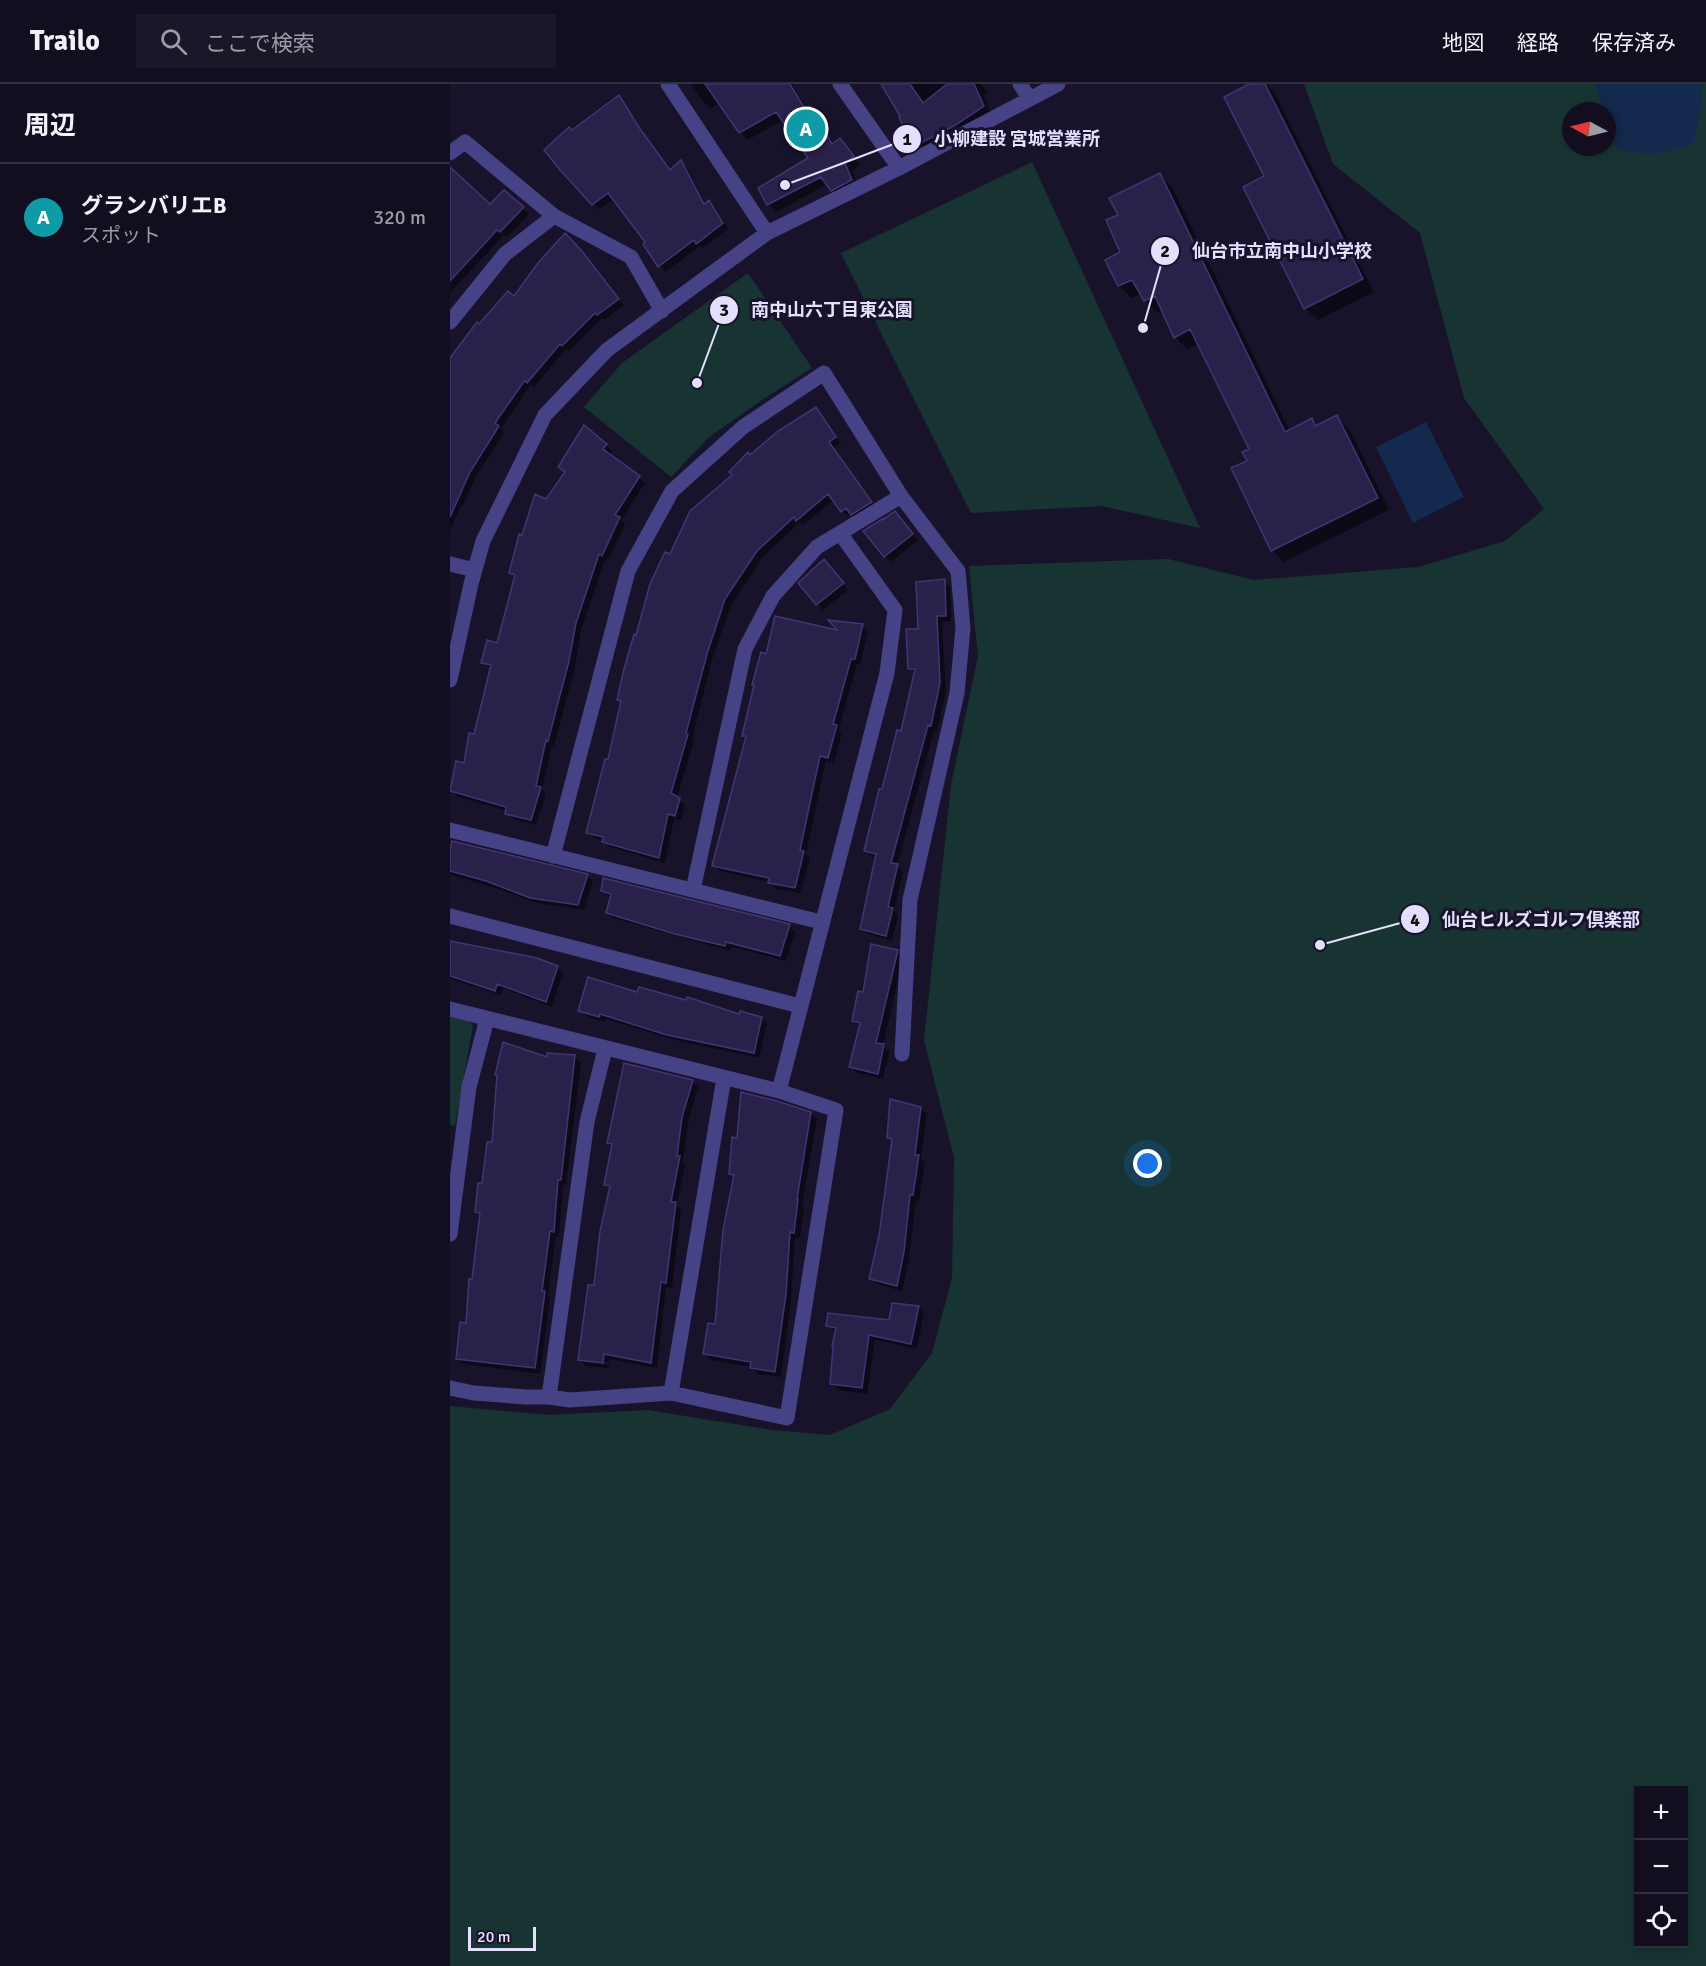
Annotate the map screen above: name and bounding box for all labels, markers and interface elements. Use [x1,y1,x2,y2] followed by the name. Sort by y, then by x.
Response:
[136,14,556,68] search box
[30,24,100,58] text: Trailo
[157,25,190,58] icon: search
[205,30,315,57] text: ここで検索
[1442,30,1484,56] text: 地図
[1517,30,1559,56] text: 経路
[1592,30,1676,56] text: 保存済み
[1562,102,1616,156] north arrow
[786,106,826,152] pin: A
[24,110,76,142] text: 周辺
[892,121,1112,157] callout: 小柳建設 宮城営業所
[902,128,912,150] text: 1
[934,128,1100,150] text: 小柳建設 宮城営業所
[81,192,227,219] text: グランバリエB
[37,205,50,230] text: A
[373,205,426,230] text: 320 m
[81,223,161,248] text: スポット
[1150,233,1384,269] callout: 仙台市立南中山小学校
[1160,240,1170,262] text: 2
[1192,240,1372,262] text: 仙台市立南中山小学校
[709,292,925,328] callout: 南中山六丁目東公園
[719,299,729,321] text: 3
[751,299,913,321] text: 南中山六丁目東公園
[1400,901,1652,937] callout: 仙台ヒルズゴルフ倶楽部
[1410,909,1420,931] text: 4
[1442,909,1640,931] text: 仙台ヒルズゴルフ倶楽部
[1133,1149,1162,1178] your location
[1634,1786,1688,1948] map controls
[1634,1786,1688,1840] button: +
[1634,1840,1688,1894] button: −
[1634,1894,1688,1948] button: locate
[468,1924,536,1952] scale bar
[477,1927,511,1947] text: 20 m

